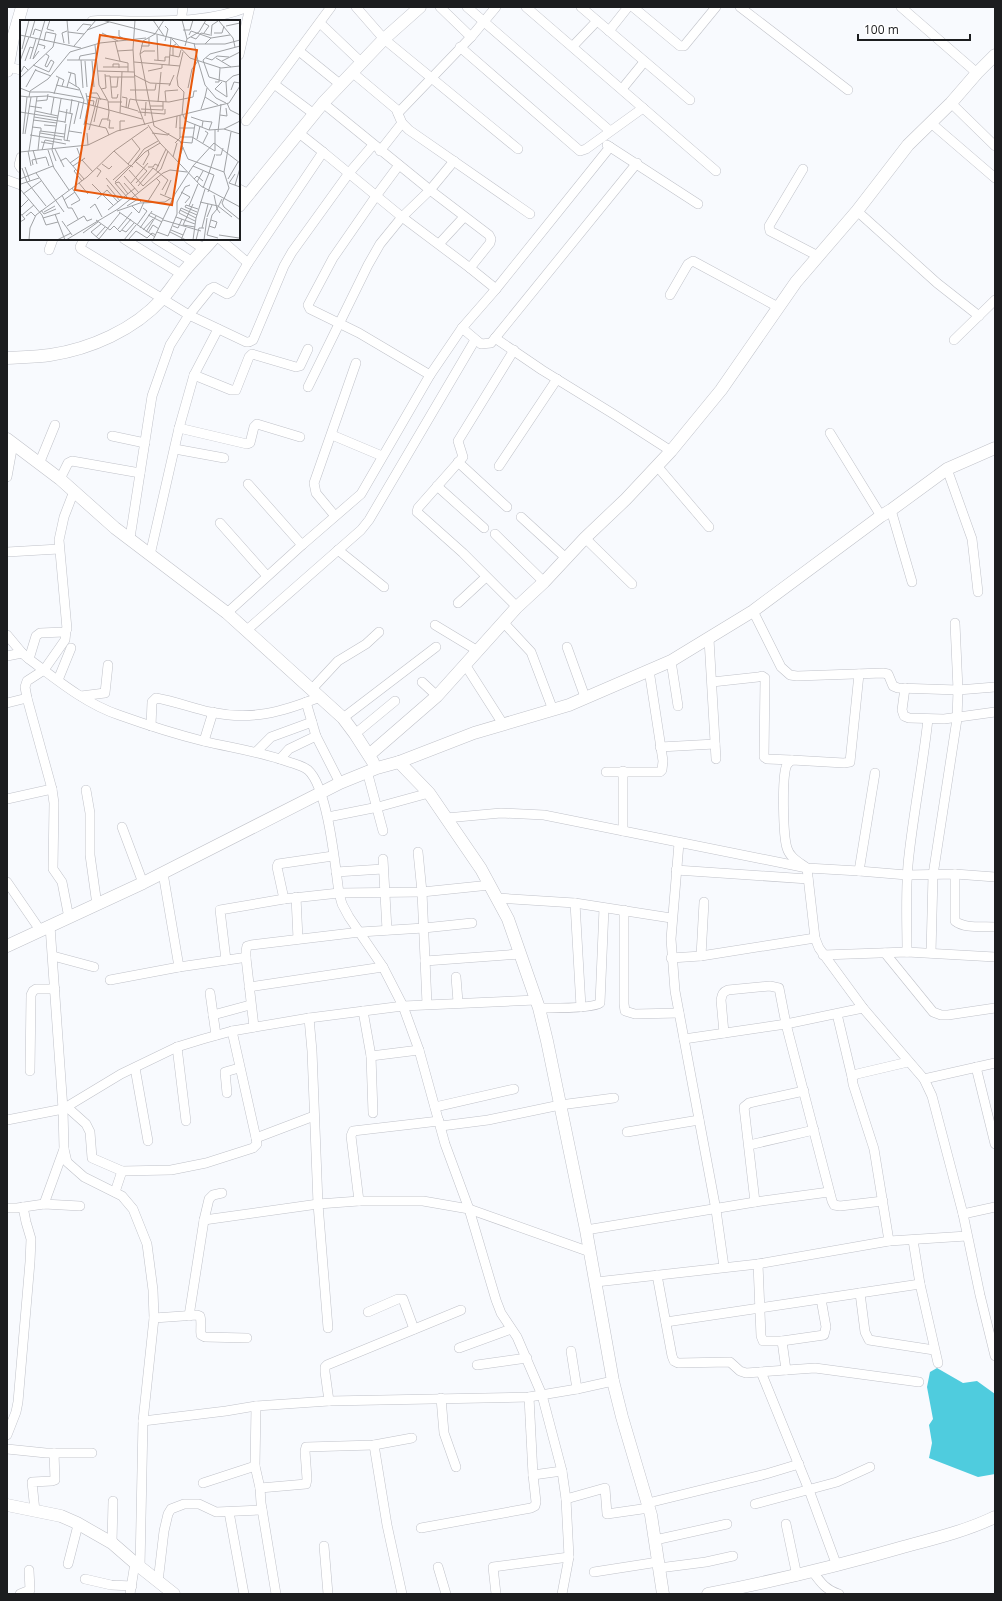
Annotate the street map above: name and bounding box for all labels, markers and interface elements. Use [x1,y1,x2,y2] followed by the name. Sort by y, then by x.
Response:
[858,16,970,42] scale bar
[20,20,240,240] inset map
[864,21,899,38] text: 100 m

